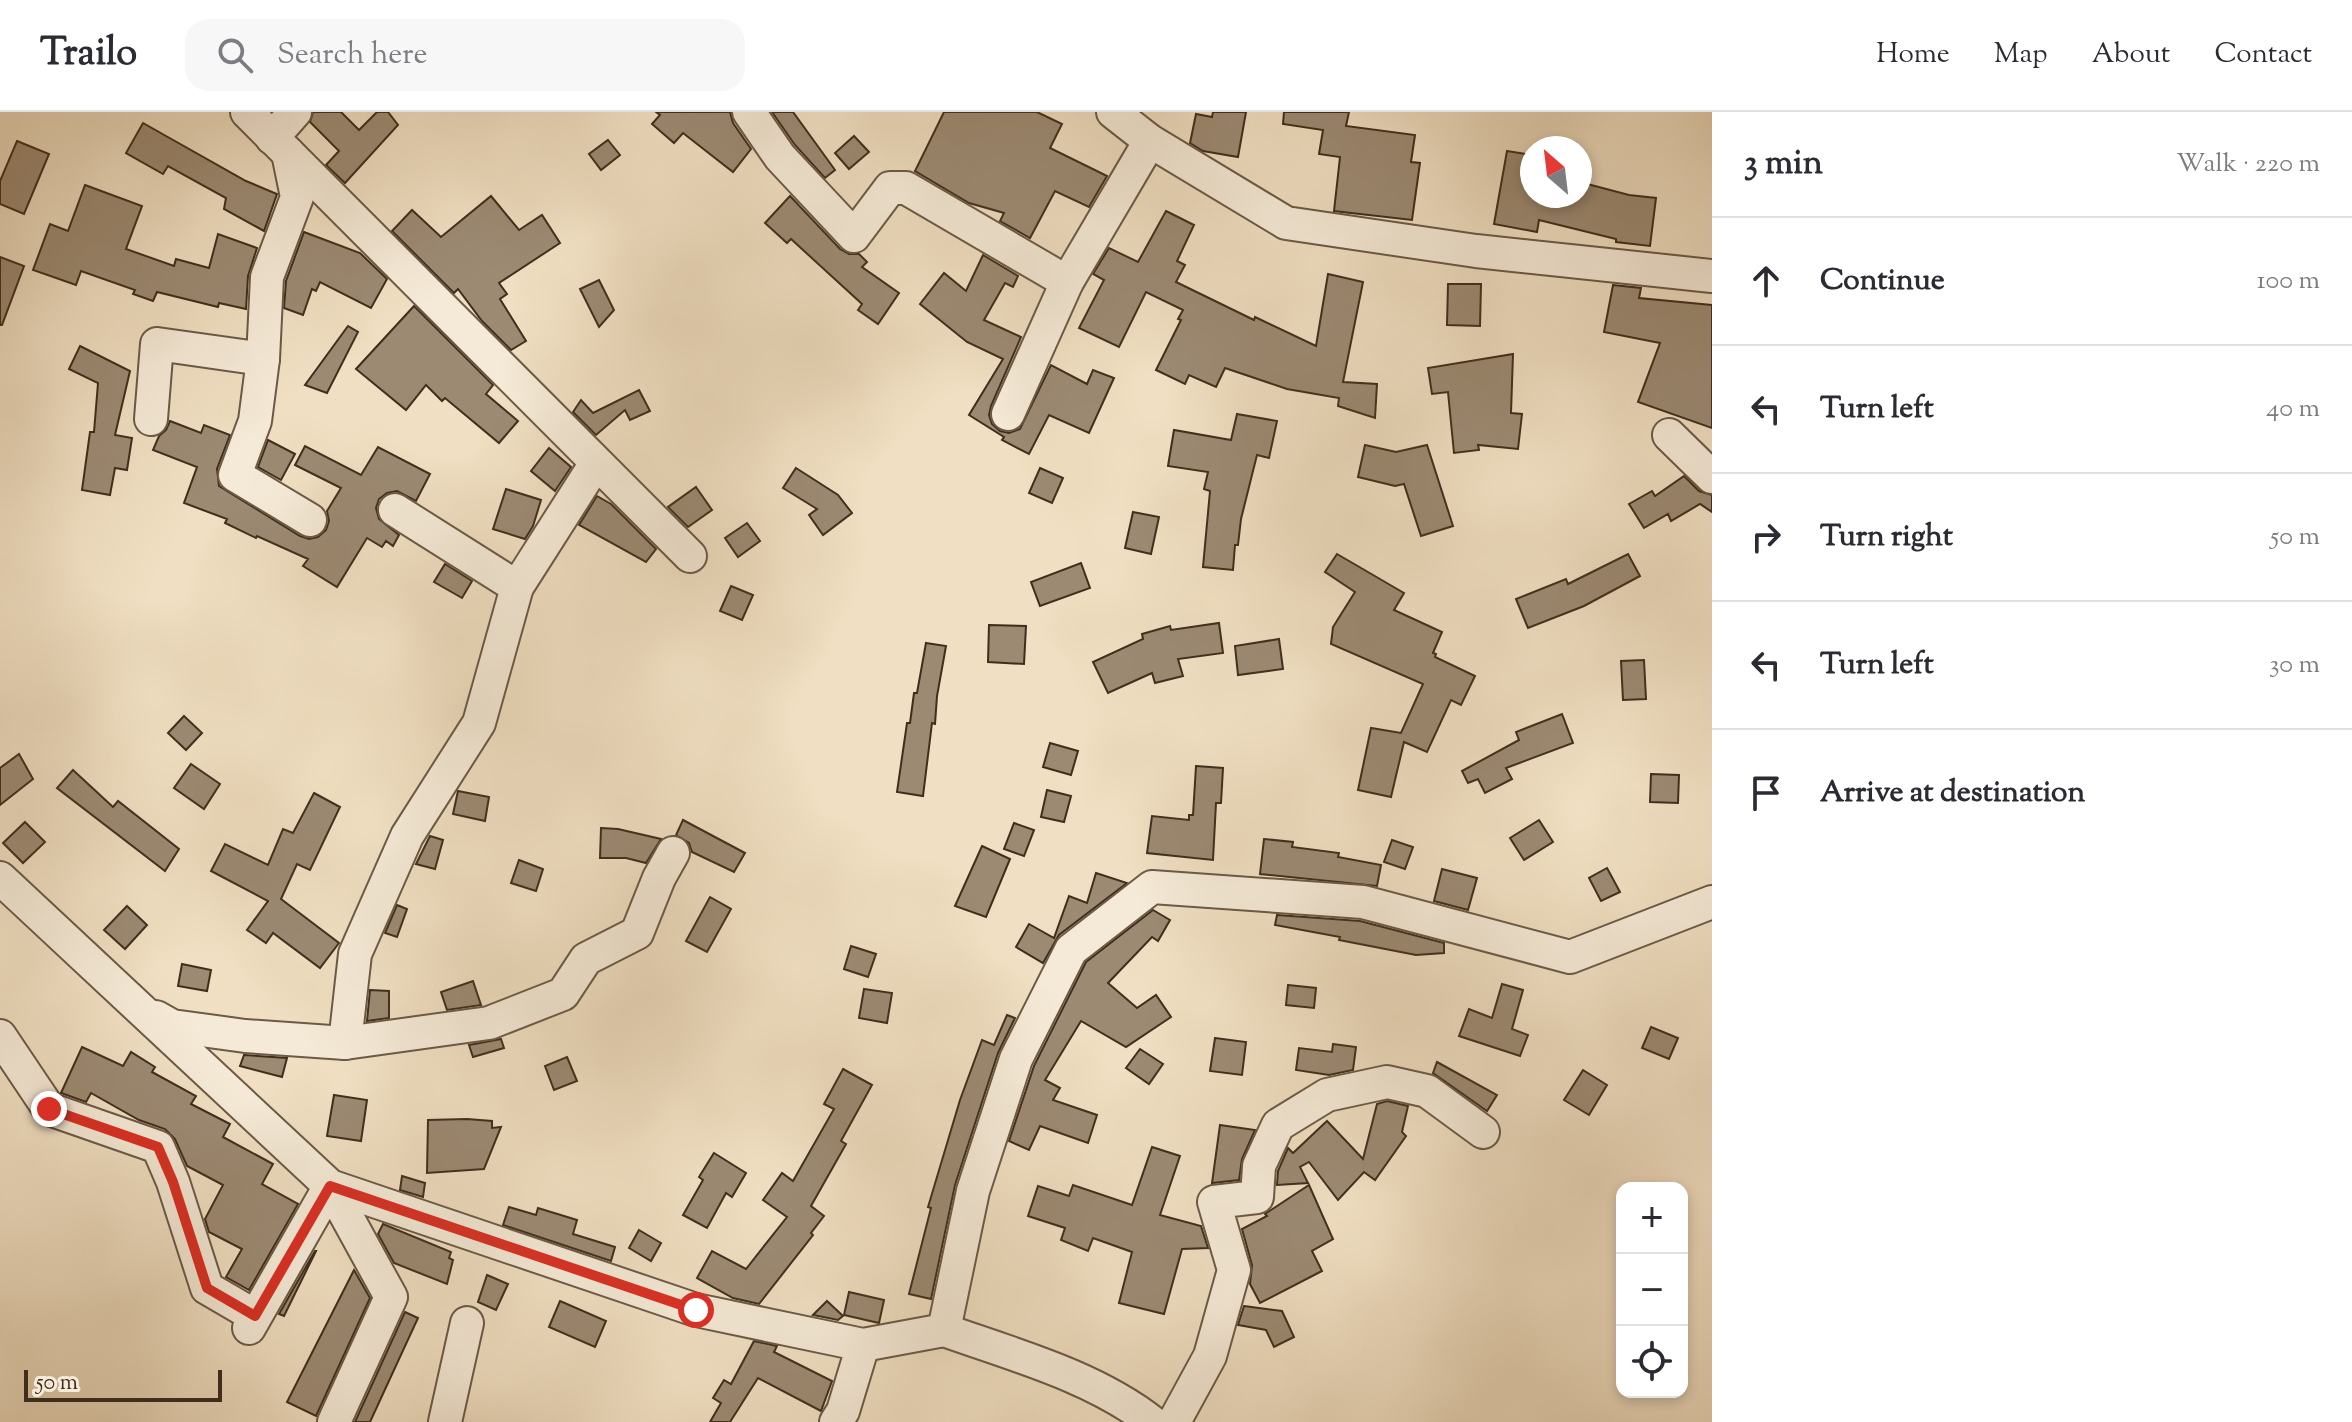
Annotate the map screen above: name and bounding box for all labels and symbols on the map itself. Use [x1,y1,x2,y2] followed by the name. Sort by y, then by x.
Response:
[1520,136,1592,208] north arrow
[31,1091,67,1127] route end
[678,1292,714,1328] route start
[24,1366,222,1402] scale bar

